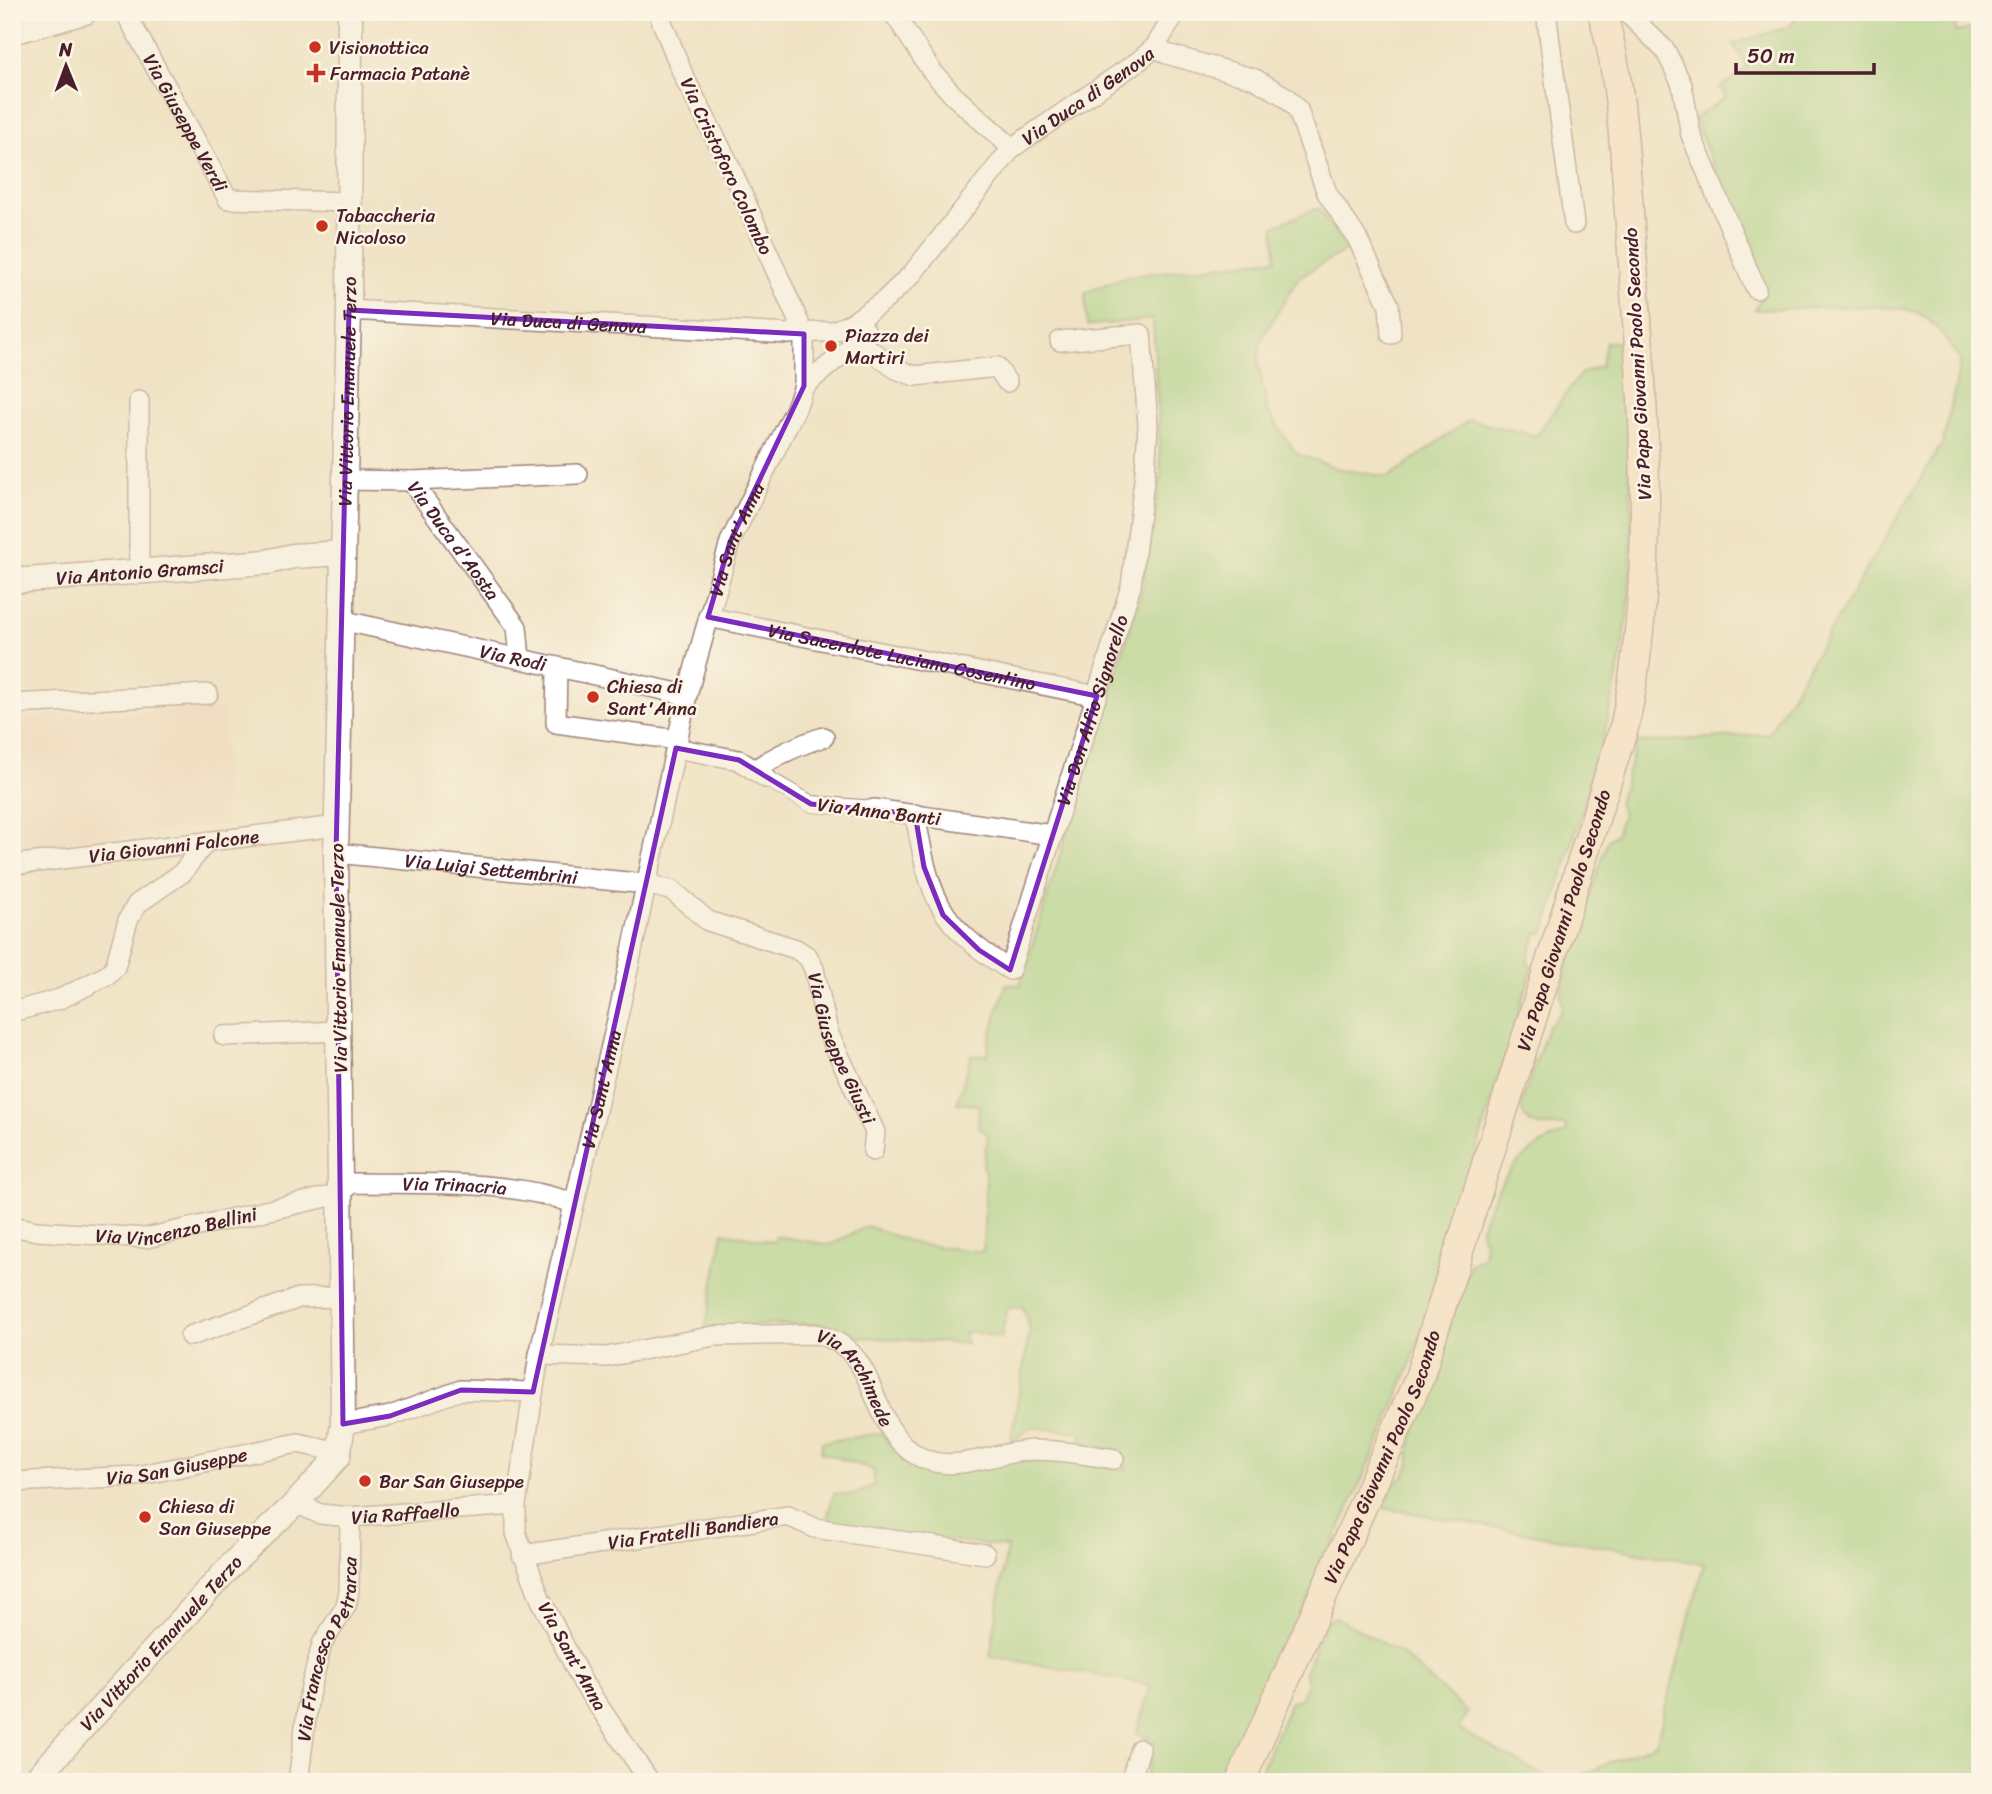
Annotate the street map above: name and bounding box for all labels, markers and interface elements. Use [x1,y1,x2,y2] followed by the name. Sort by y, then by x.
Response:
[329,31,429,64] place label: Visionottica
[32,32,102,102] north arrow
[1736,32,1875,76] scale bar
[58,33,73,66] text: N
[1747,37,1795,75] text: 50 m
[1014,38,1163,154] street label: Via Duca di Genova
[307,39,323,55] marker: Visionottica
[134,47,237,199] street label: Via Giuseppe Verdi
[330,57,470,90] place label: Farmacia Patanè
[308,65,324,81] marker: Farmacia Patanè
[671,72,782,261] street label: Via Cristoforo Colombo
[336,199,435,254] place label: Tabaccheria Nicoloso
[314,218,330,234] marker: Tabaccheria Nicoloso
[1614,227,1661,501] street label: Via Papa Giovanni Paolo Secondo
[328,277,366,507] street label: Via Vittorio Emanuele Terzo
[490,302,648,343] street label: Via Duca di Genova
[845,319,930,374] place label: Piazza dei Martiri
[823,338,839,354] marker: Piazza dei Martiri
[399,473,509,608] street label: Via Duca d'Aosta
[700,476,774,600] street label: Via Sant'Anna
[55,549,225,595] street label: Via Antonio Gramsci
[1047,610,1138,809] street label: Via Don Alfio Signorello
[765,614,1039,700] street label: Via Sacerdote Luciano Cosentino
[477,635,550,681] street label: Via Rodi
[607,670,697,725] place label: Chiesa di Sant'Anna
[585,689,601,705] marker: Chiesa di Sant'Anna
[1507,785,1621,1055] street label: Via Papa Giovanni Paolo Secondo
[815,788,943,836] street label: Via Anna Banti
[87,820,261,873] street label: Via Giovanni Falcone
[320,843,357,1073] street label: Via Vittorio Emanuele Terzo
[403,844,580,894] street label: Via Luigi Settembrini
[798,969,885,1130] street label: Via Giuseppe Giusti
[572,1026,631,1152] street label: Via Sant'Anna
[403,1167,509,1205] street label: Via Trinacria
[94,1197,261,1255] street label: Via Vincenzo Bellini
[813,1319,903,1433] street label: Via Archimede
[1314,1326,1450,1589] street label: Via Papa Giovanni Paolo Secondo
[106,1438,251,1494] street label: Via San Giuseppe
[379,1465,524,1498] place label: Bar San Giuseppe
[357,1473,373,1489] marker: Bar San Giuseppe
[159,1490,271,1545] place label: Chiesa di San Giuseppe
[350,1493,461,1534] street label: Via Raffaello
[606,1502,781,1559] street label: Via Fratelli Bandiera
[137,1509,153,1525] marker: Chiesa di San Giuseppe
[71,1547,251,1739] street label: Via Vittorio Emanuele Terzo
[287,1556,366,1743] street label: Via Francesco Petrarca
[529,1595,616,1717] street label: Via Sant'Anna

